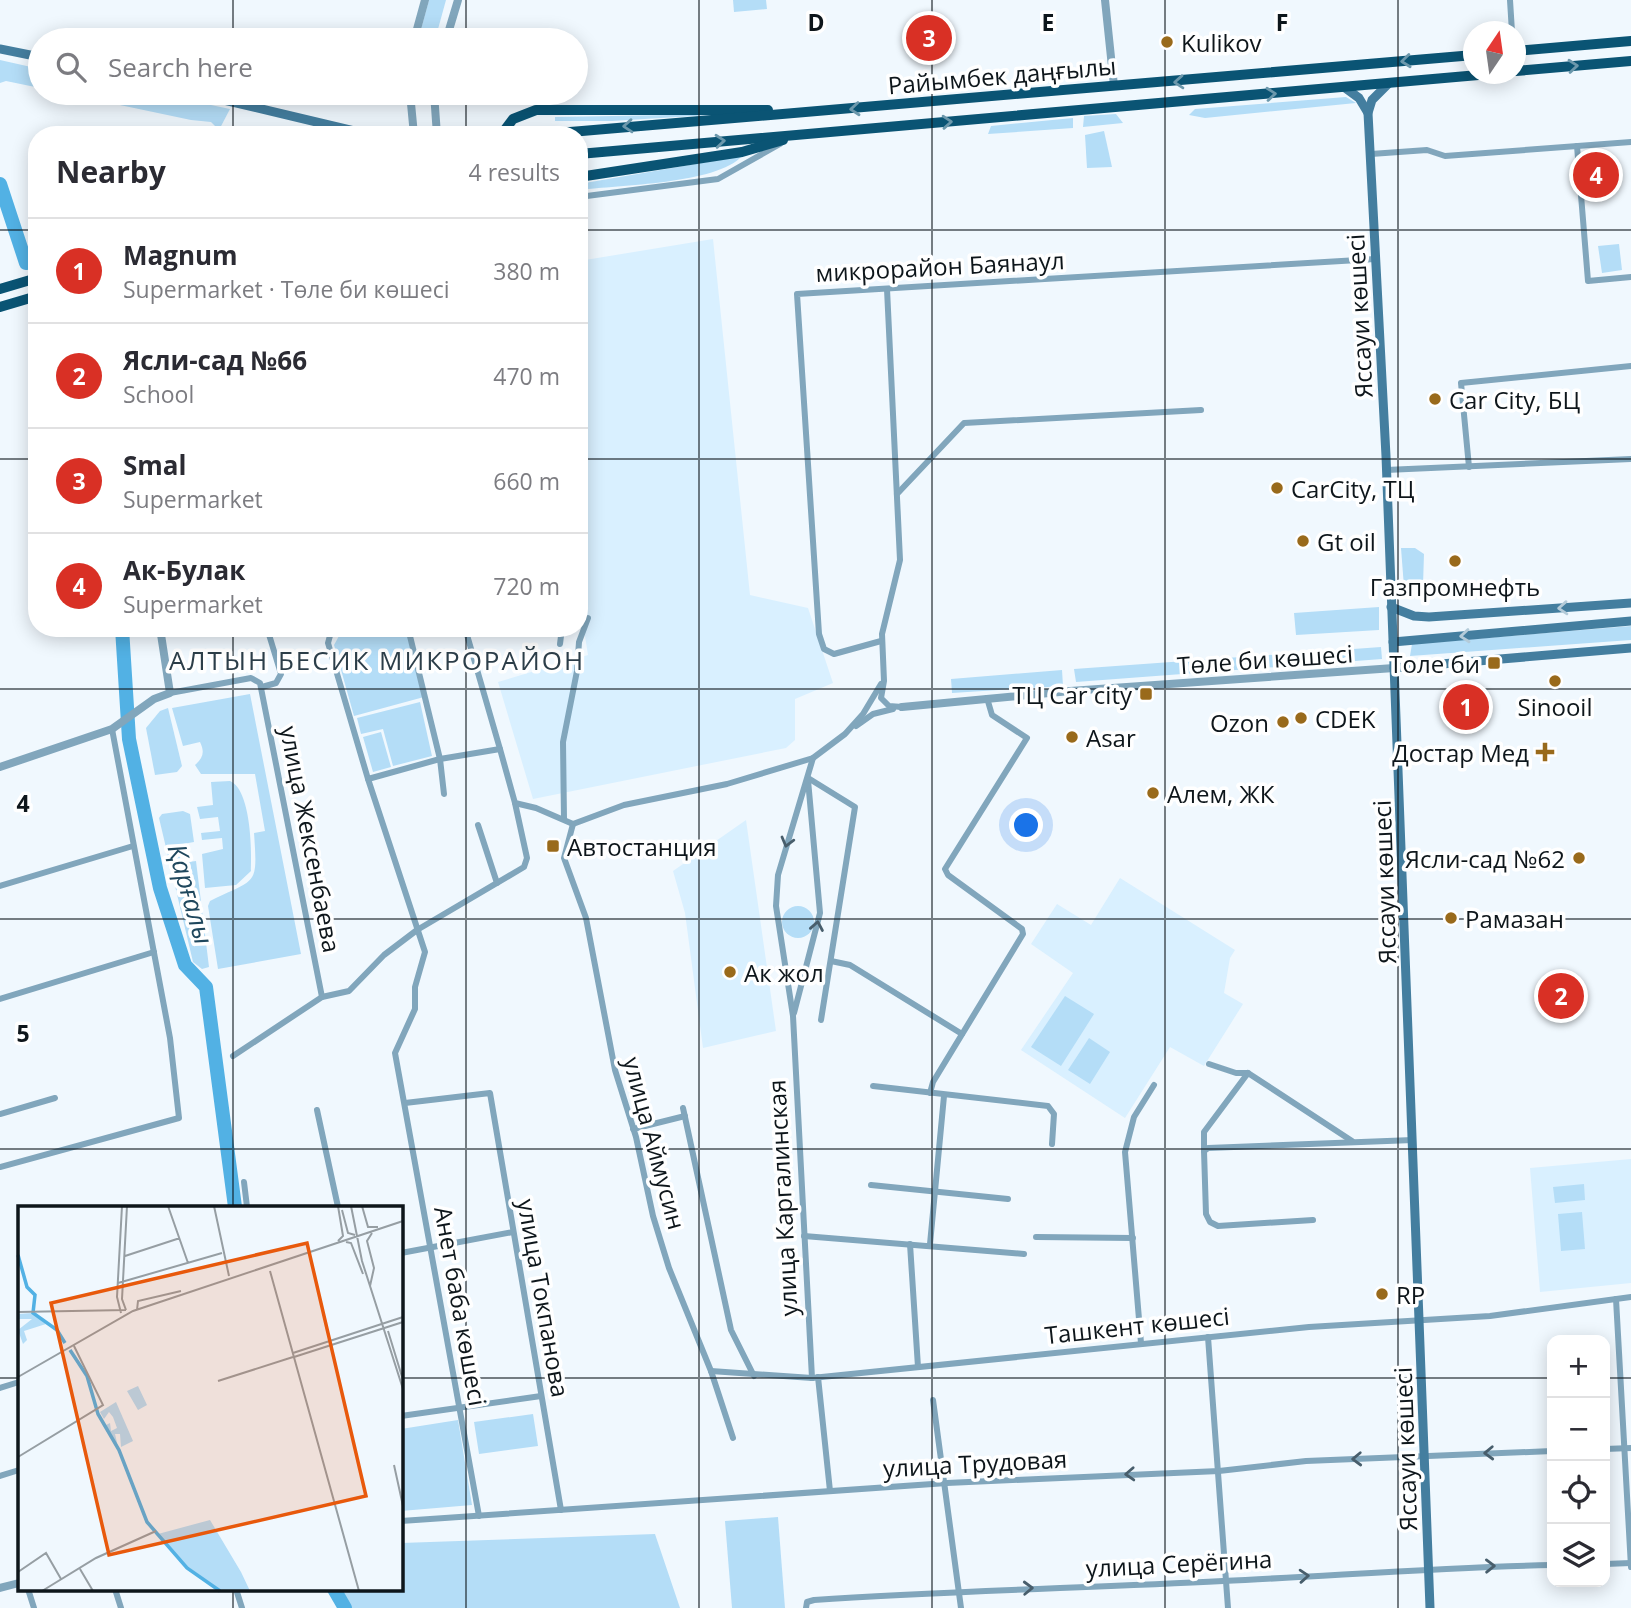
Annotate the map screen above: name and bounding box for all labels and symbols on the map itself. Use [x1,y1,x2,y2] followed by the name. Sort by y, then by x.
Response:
[807,6,825,38] text: D
[1042,6,1054,38] text: E
[1276,6,1288,38] text: F
[906,12,952,64] pin: 3
[1463,21,1526,84] north arrow
[1181,26,1262,59] place label: Kulikov
[1159,34,1175,50] marker: Kulikov
[886,49,1118,101] street label: Райымбек даңғылы
[1400,53,1411,68] one-way arrow
[1568,59,1579,74] one-way arrow
[1173,74,1184,89] one-way arrow
[1266,86,1277,101] one-way arrow
[849,101,860,116] one-way arrow
[942,115,953,130] one-way arrow
[622,118,633,133] one-way arrow
[715,134,726,149] one-way arrow
[1573,149,1619,201] pin: 4
[1338,233,1380,399] street label: Яссауи көшесі
[815,243,1065,289] street label: микрорайон Баянаул
[1449,383,1580,416] place label: Car City, БЦ
[1427,391,1443,407] marker: Car City, БЦ
[1291,472,1415,505] place label: CarCity, ТЦ
[1269,480,1285,496] marker: CarCity, ТЦ
[1317,525,1376,558] place label: Gt oil
[1295,533,1311,549] marker: Gt oil
[1447,553,1463,569] marker: Газпромнефть
[1370,570,1540,603] place label: Газпромнефть
[1557,600,1568,615] one-way arrow
[1460,628,1471,643] one-way arrow
[1176,636,1354,682] street label: Төле би көшесі
[169,642,585,678] district label: АЛТЫН БЕСИК МИКРОРАЙОН
[1389,647,1480,680] place label: Толе би
[1486,655,1502,671] marker: Толе би
[1547,673,1563,689] marker: Sinooil
[1012,678,1133,711] place label: ТЦ Car city
[1443,681,1489,733] pin: 1
[1138,686,1154,702] marker: ТЦ Car city
[1518,690,1592,723] place label: Sinooil
[1315,702,1376,735] place label: CDEK
[1210,706,1269,739] place label: Ozon
[1293,710,1309,726] marker: CDEK
[1275,714,1291,730] marker: Ozon
[1086,721,1136,754] place label: Asar
[273,723,349,955] street label: улица Жексенбаева
[1064,729,1080,745] marker: Asar
[1392,736,1529,769] place label: Достар Мед
[1535,742,1555,762] marker: Достар Мед
[1167,777,1275,810] place label: Алем, ЖК
[1145,785,1161,801] marker: Алем, ЖК
[16,787,30,819] text: 4
[1365,799,1403,965] street label: Яссауи көшесі
[1009,808,1043,842] your location
[567,830,717,863] place label: Автостанция
[780,836,795,848] one-way arrow
[545,838,561,854] marker: Автостанция
[160,840,222,948] water label: Қарғалы
[1405,842,1565,875] place label: Ясли-сад №62
[1571,850,1587,866] marker: Ясли-сад №62
[1465,902,1564,935] place label: Рамазан
[1443,910,1459,926] marker: Рамазан
[809,920,824,932] one-way arrow
[744,956,824,989] place label: Ак жол
[722,964,738,980] marker: Ак жол
[1538,970,1584,1022] pin: 2
[16,1017,30,1049] text: 5
[616,1053,694,1233] street label: улица Аймусин
[759,1079,805,1317] street label: улица Каргалинская
[510,1196,578,1400] street label: улица Токпанова
[427,1204,495,1408] street label: Анет баба көшесі
[18,1206,402,1590] inset map
[1396,1278,1425,1311] place label: RP
[1374,1286,1390,1302] marker: RP
[1043,1299,1231,1351] street label: Ташкент көшесі
[1386,1366,1424,1532] street label: Яссауи көшесі
[882,1442,1068,1484] street label: улица Трудовая
[1483,1446,1494,1461] one-way arrow
[1351,1451,1362,1466] one-way arrow
[1124,1467,1135,1482] one-way arrow
[1085,1542,1273,1584] street label: улица Серёгина
[1486,1558,1496,1574] one-way arrow
[1299,1569,1310,1584] one-way arrow
[1023,1580,1033,1596] one-way arrow

